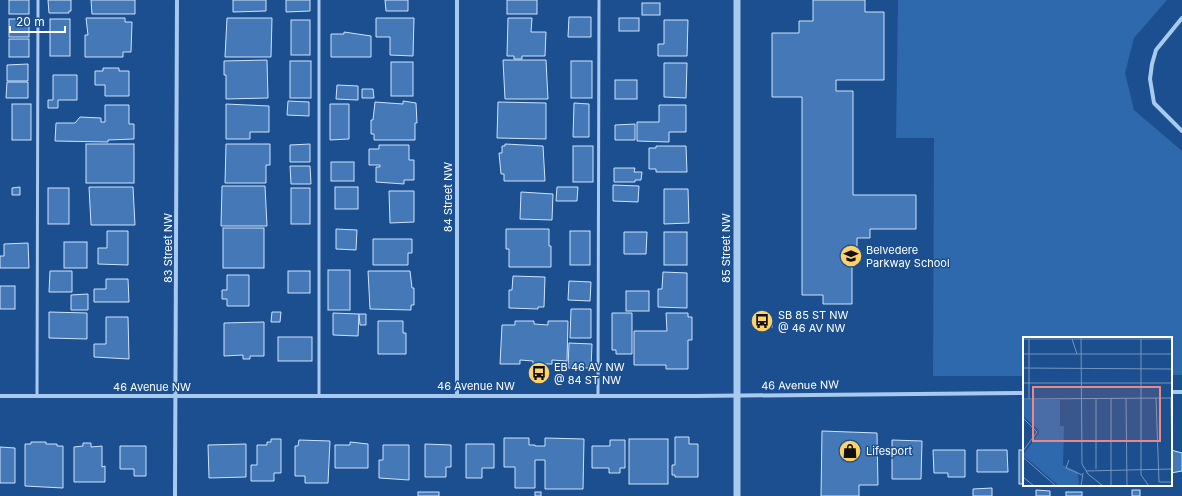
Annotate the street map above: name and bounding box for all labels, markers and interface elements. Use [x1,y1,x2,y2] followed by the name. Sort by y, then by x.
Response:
[10,8,65,34] scale bar
[16,14,45,29] text: 20 m
[441,162,455,232] street label: 84 Street NW
[161,213,175,283] street label: 83 Street NW
[719,213,733,283] street label: 85 Street NW
[838,243,864,269] school or university icon: Belvedere Parkway School
[866,243,950,270] place label: Belvedere Parkway School
[749,308,775,334] bus stop icon: SB 85 ST NW @ 46 AV NW
[778,308,848,335] place label: SB 85 ST NW @ 46 AV NW
[1023,337,1172,486] inset map
[526,360,552,386] bus stop icon: EB 46 AV NW @ 84 ST NW
[554,360,625,387] place label: EB 46 AV NW @ 84 ST NW
[761,377,839,393] street label: 46 Avenue NW
[437,379,515,393] street label: 46 Avenue NW
[113,380,191,394] street label: 46 Avenue NW
[837,438,863,464] shop icon: Lifesport
[866,444,912,458] place label: Lifesport

